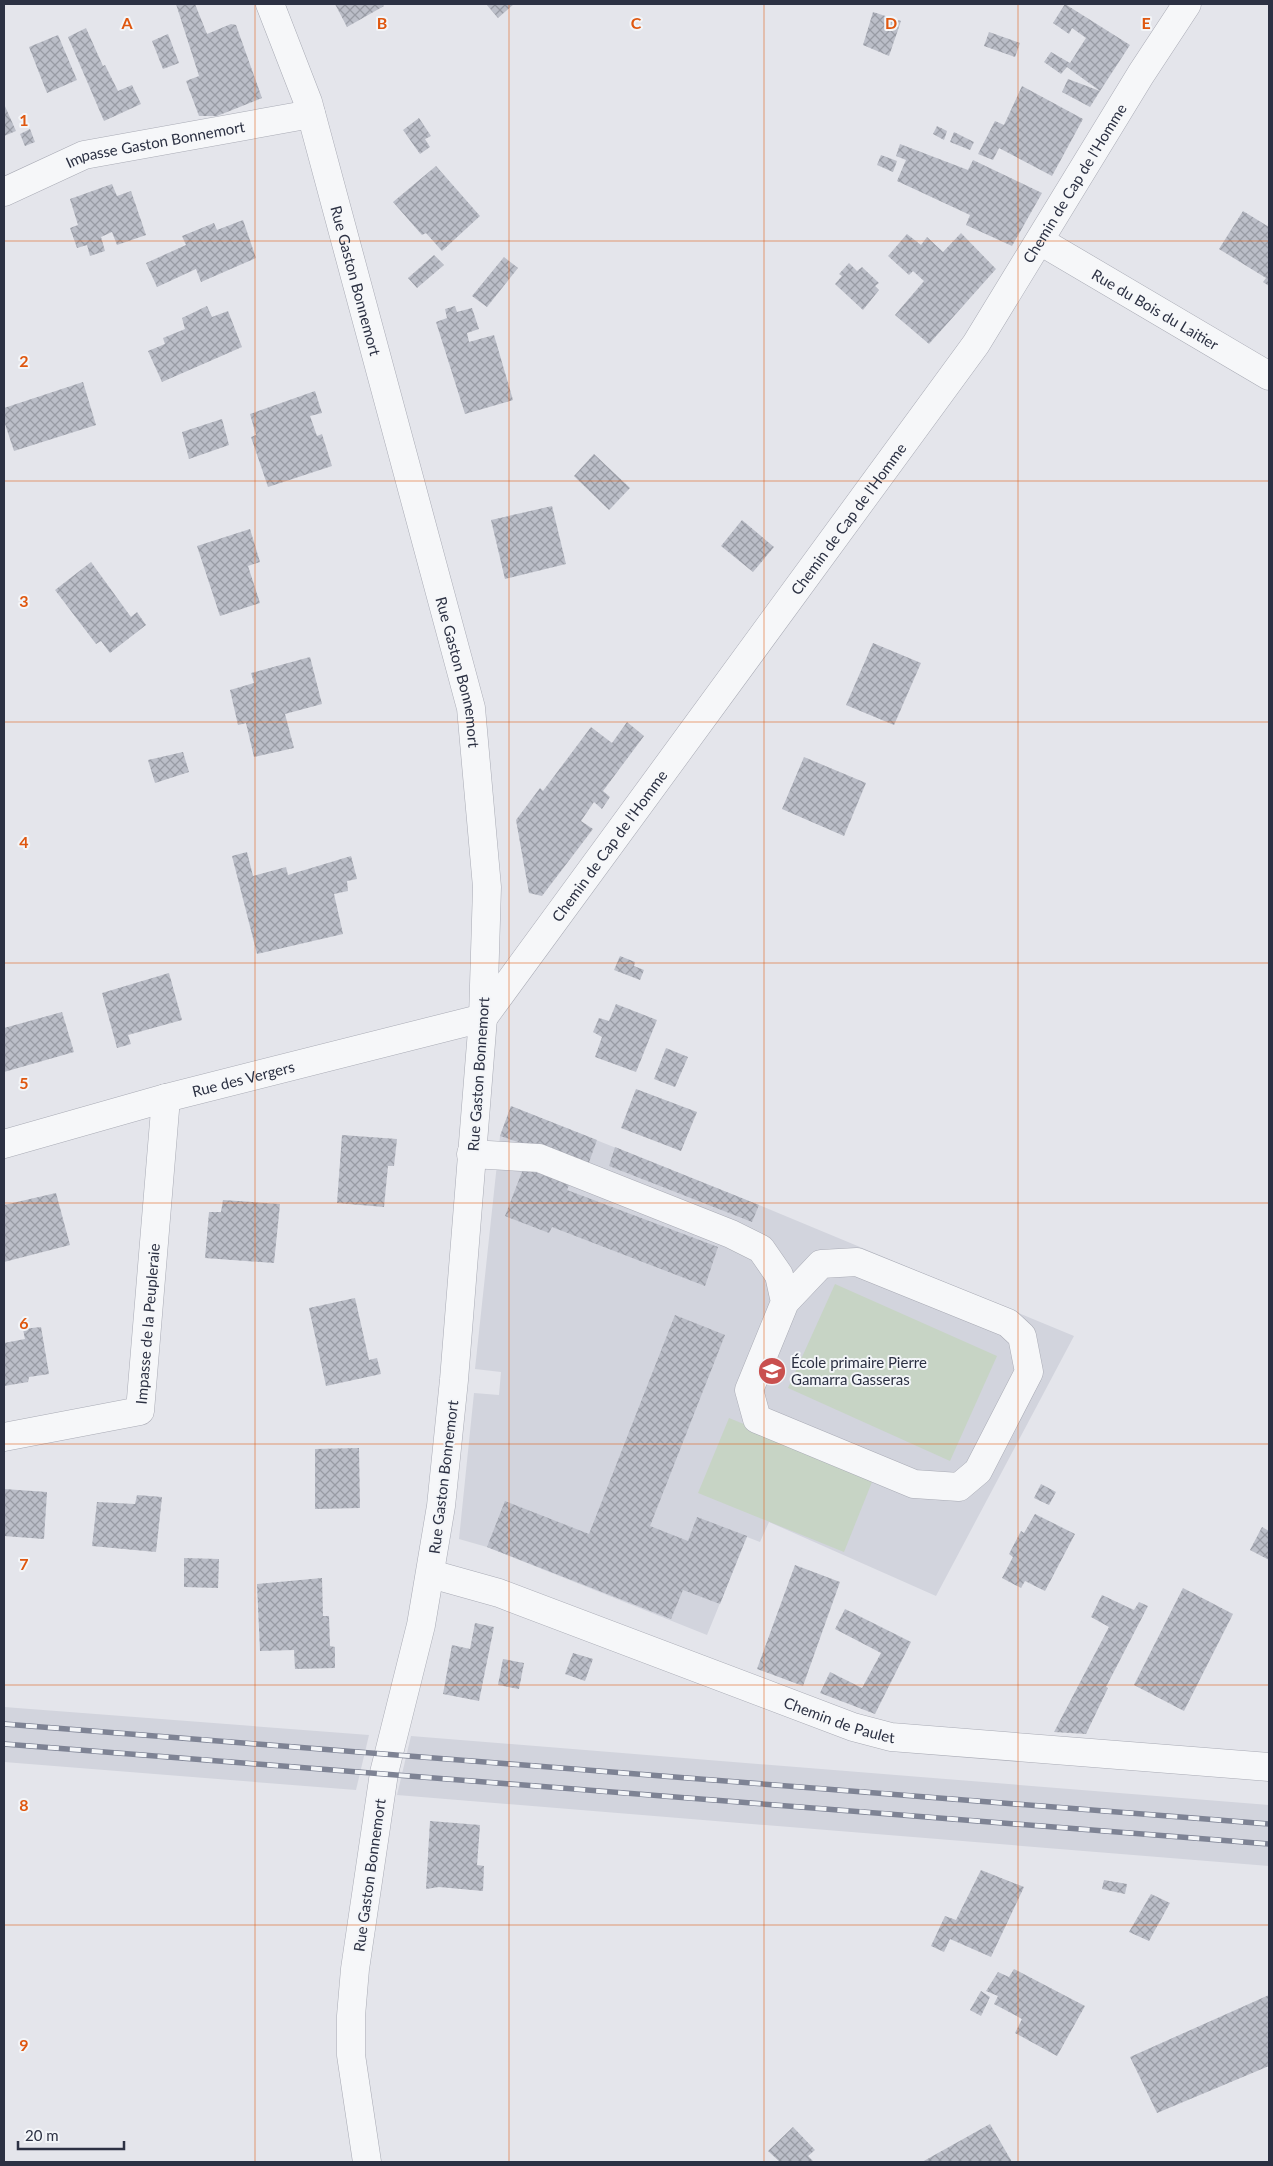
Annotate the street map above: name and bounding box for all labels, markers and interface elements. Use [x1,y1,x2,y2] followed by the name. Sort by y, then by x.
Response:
[120,13,133,32] text: A
[377,13,387,32] text: B
[631,13,642,32] text: C
[885,13,897,32] text: D
[1141,13,1151,32] text: E
[1019,100,1130,266] street label: Chemin de Cap de l'Homme
[19,110,29,129] text: 1
[63,117,247,171] street label: Impasse Gaston Bonnemort
[327,204,385,358] street label: Rue Gaston Bonnemort
[1089,265,1222,354] street label: Rue du Bois du Laitier
[19,351,29,370] text: 2
[787,439,910,598] street label: Chemin de Cap de l'Homme
[19,591,29,610] text: 3
[432,595,484,749] street label: Rue Gaston Bonnemort
[548,766,671,925] street label: Chemin de Cap de l'Homme
[19,832,29,851] text: 4
[464,996,492,1152] street label: Rue Gaston Bonnemort
[190,1057,296,1100] street label: Rue des Vergers
[19,1073,29,1092] text: 5
[132,1243,163,1405] street label: Impasse de la Peupleraie
[19,1313,29,1332] text: 6
[791,1353,927,1388] place label: École primaire Pierre Gamarra Gasseras
[757,1356,787,1386] school or university icon: École primaire Pierre Gamarra Gasseras
[425,1399,461,1555] street label: Rue Gaston Bonnemort
[19,1554,29,1573] text: 7
[781,1693,896,1746] street label: Chemin de Paulet
[19,1795,29,1814] text: 8
[349,1797,389,1953] street label: Rue Gaston Bonnemort
[19,2035,29,2054] text: 9
[18,2118,124,2150] scale bar
[25,2126,59,2144] text: 20 m

